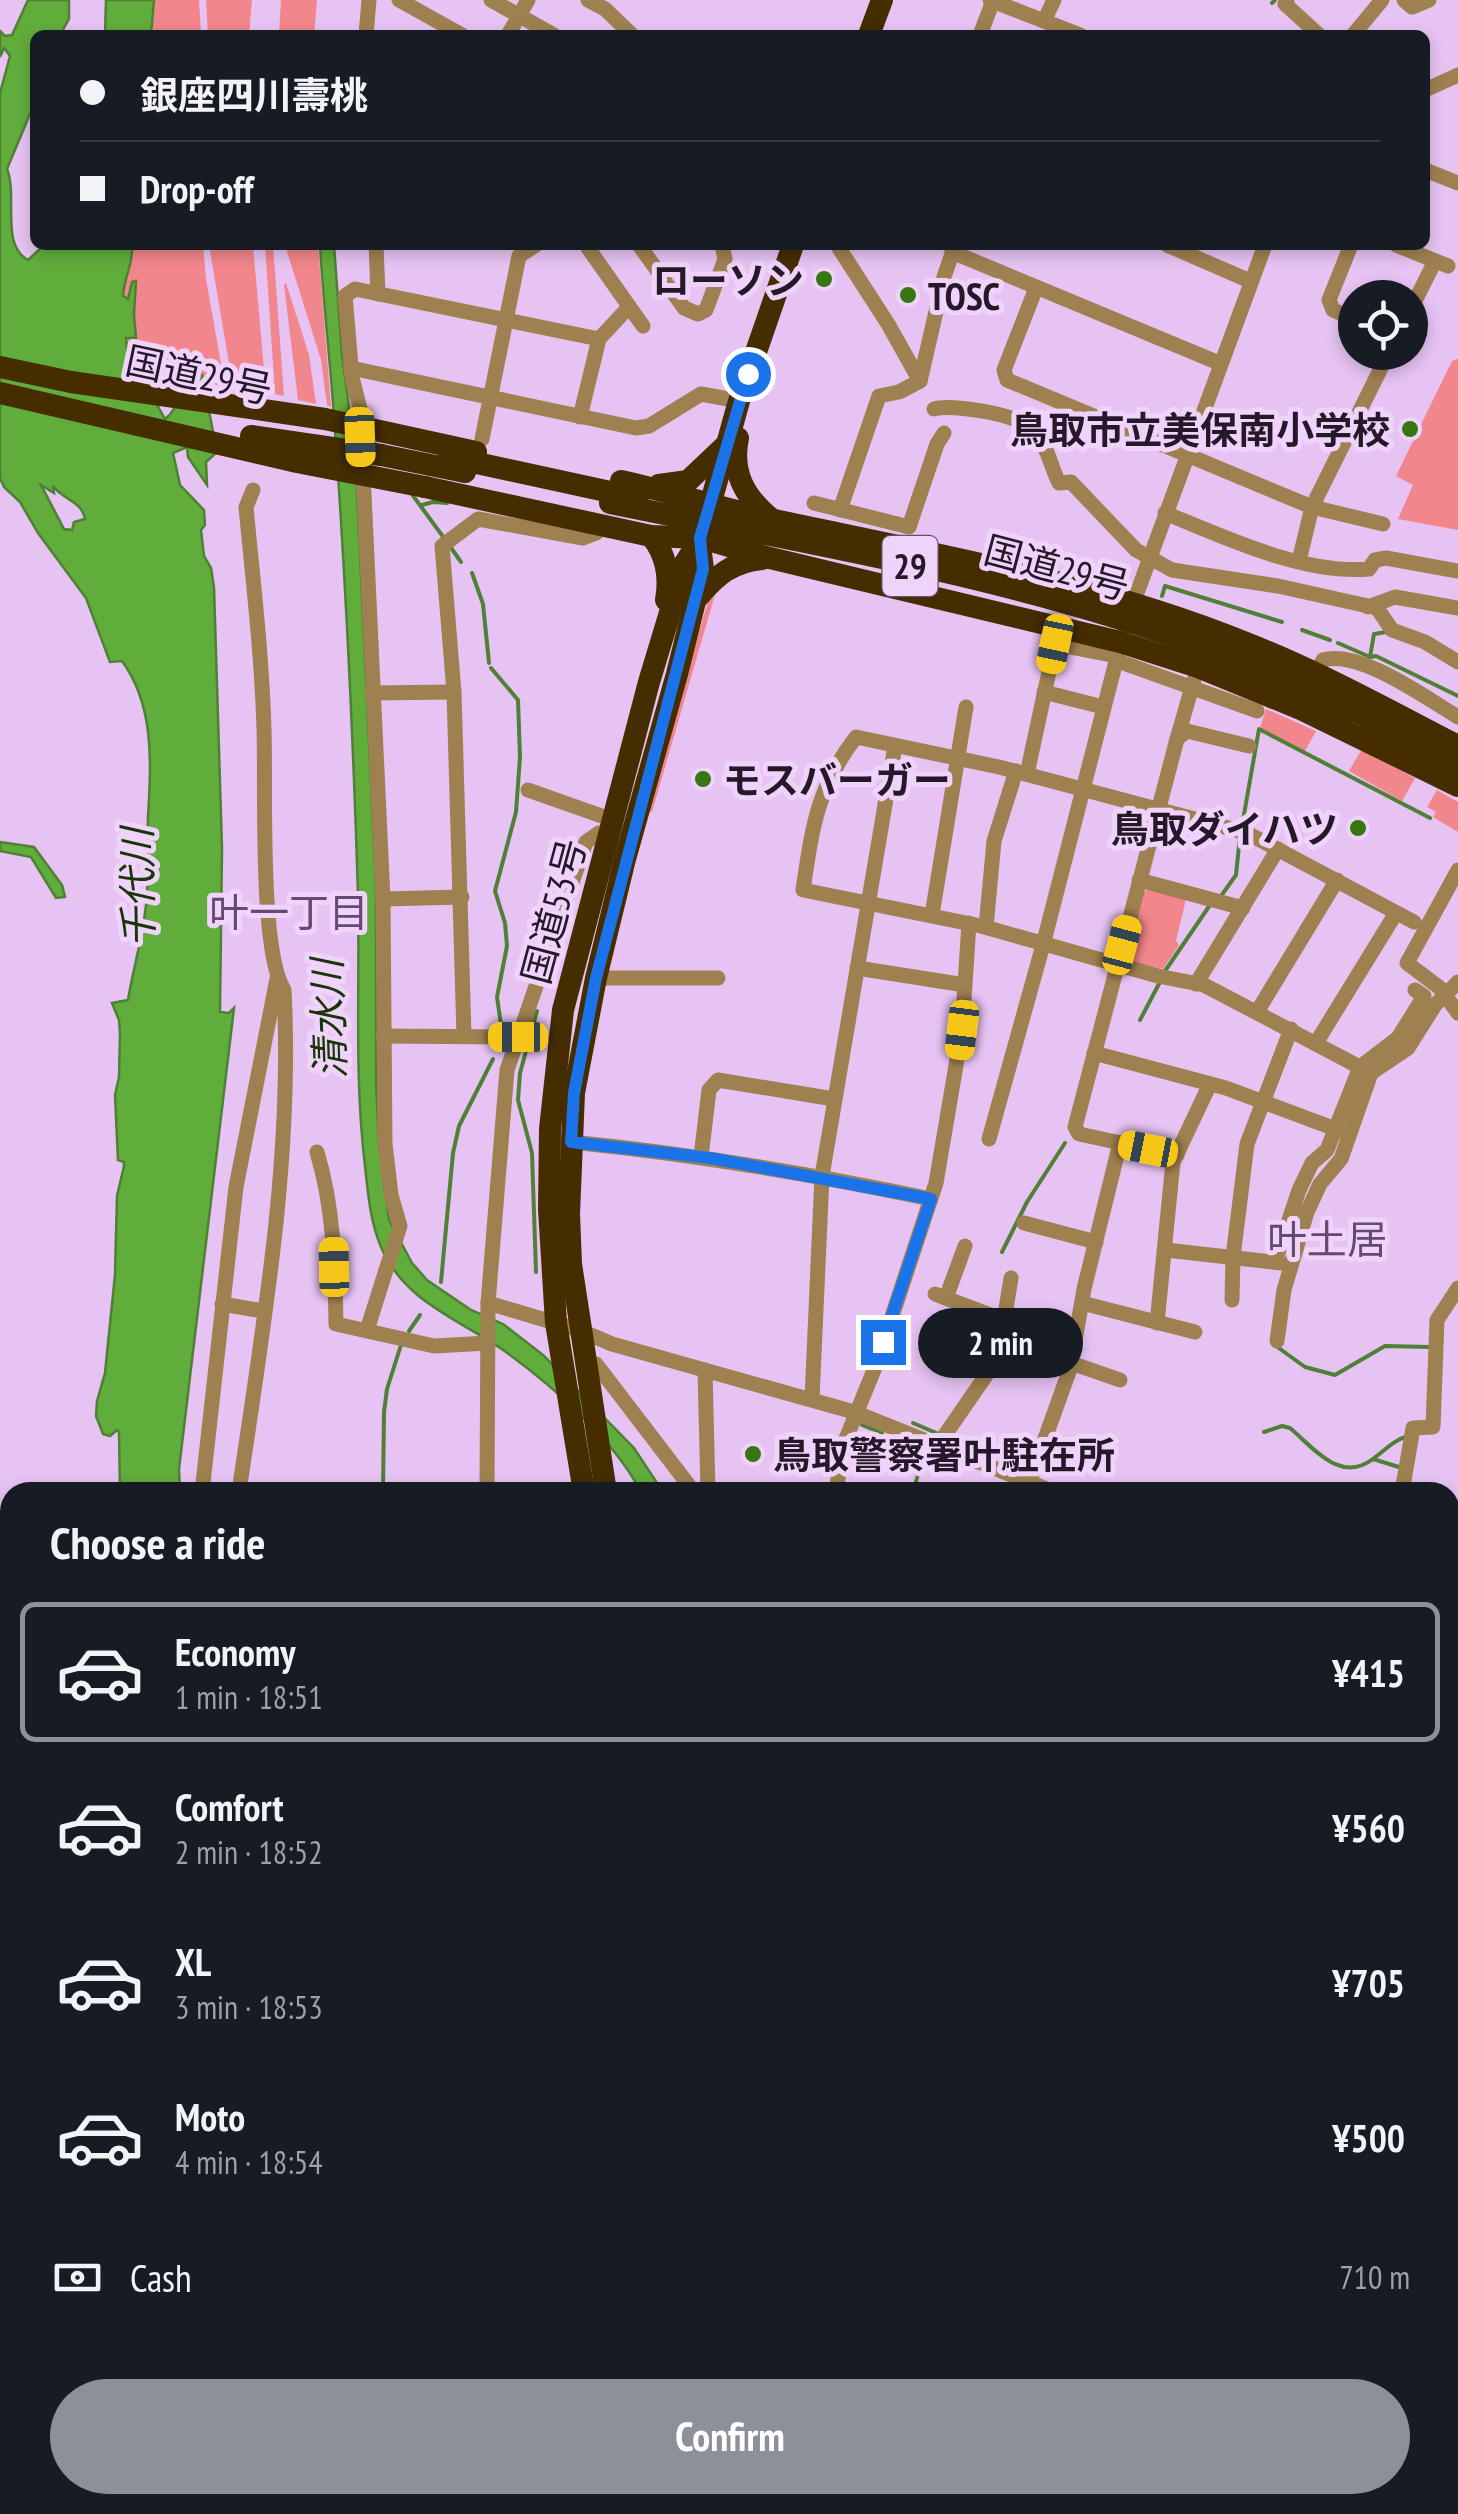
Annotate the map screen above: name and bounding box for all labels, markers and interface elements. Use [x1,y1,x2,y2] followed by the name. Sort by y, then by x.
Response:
[140,70,368,119] text: 銀座四川壽桃
[140,164,254,213] text: Drop-off
[652,255,804,304] place label: ローソン
[813,268,835,290] marker: ローソン
[928,271,1000,320] place label: TOSC
[1338,280,1428,370] map controls
[1338,280,1428,370] button: locate
[897,284,919,306] marker: TOSC
[121,335,277,413] street label: 国道29号
[726,352,771,397] route start
[1010,405,1390,454] place label: 鳥取市立美保南小学校
[344,406,376,468] car
[1399,418,1421,440] marker: 鳥取市立美保南小学校
[979,524,1135,610] street label: 国道29号
[882,536,938,596] road number: 29
[1034,612,1076,676] car
[723,755,951,804] place label: モスバーガー
[692,768,714,790] marker: モスバーガー
[1111,804,1338,853] place label: 鳥取ダイハツ
[1347,817,1369,839] marker: 鳥取ダイハツ
[110,824,164,948] water label: 千代川
[510,833,596,989] street label: 国道53号
[209,886,369,938] district label: 叶一丁目
[1100,912,1144,978] car
[300,954,356,1080] water label: 清水川
[943,998,981,1062] car
[488,1022,548,1052] car
[1116,1129,1180,1169] car
[1267,1213,1387,1265] district label: 叶土居
[318,1237,350,1297] car
[918,1307,1083,1377] callout: 2 min
[861,1320,906,1365] route end
[968,1322,1033,1364] text: 2 min
[773,1430,1115,1479] place label: 鳥取警察署叶駐在所
[742,1443,764,1465] marker: 鳥取警察署叶駐在所
[50,1513,265,1571] text: Choose a ride
[55,1627,145,1717] icon: car
[175,1627,295,1676] text: Economy
[1332,1648,1405,1697] text: ¥415
[175,1676,323,1718] text: 1 min · 18:51
[55,1782,145,1872] icon: car
[175,1782,284,1831] text: Comfort
[1332,1803,1405,1852] text: ¥560
[175,1831,323,1873] text: 2 min · 18:52
[55,1937,145,2027] icon: car
[175,1937,211,1986] text: XL
[1332,1958,1405,2007] text: ¥705
[175,1986,323,2028] text: 3 min · 18:53
[55,2092,145,2182] icon: car
[175,2092,245,2141] text: Moto
[1332,2113,1405,2162] text: ¥500
[175,2141,323,2183] text: 4 min · 18:54
[50,2250,105,2305] icon: cash
[130,2253,192,2302] text: Cash
[1339,2256,1410,2298] text: 710 m
[50,2379,1410,2494] button: Confirm

